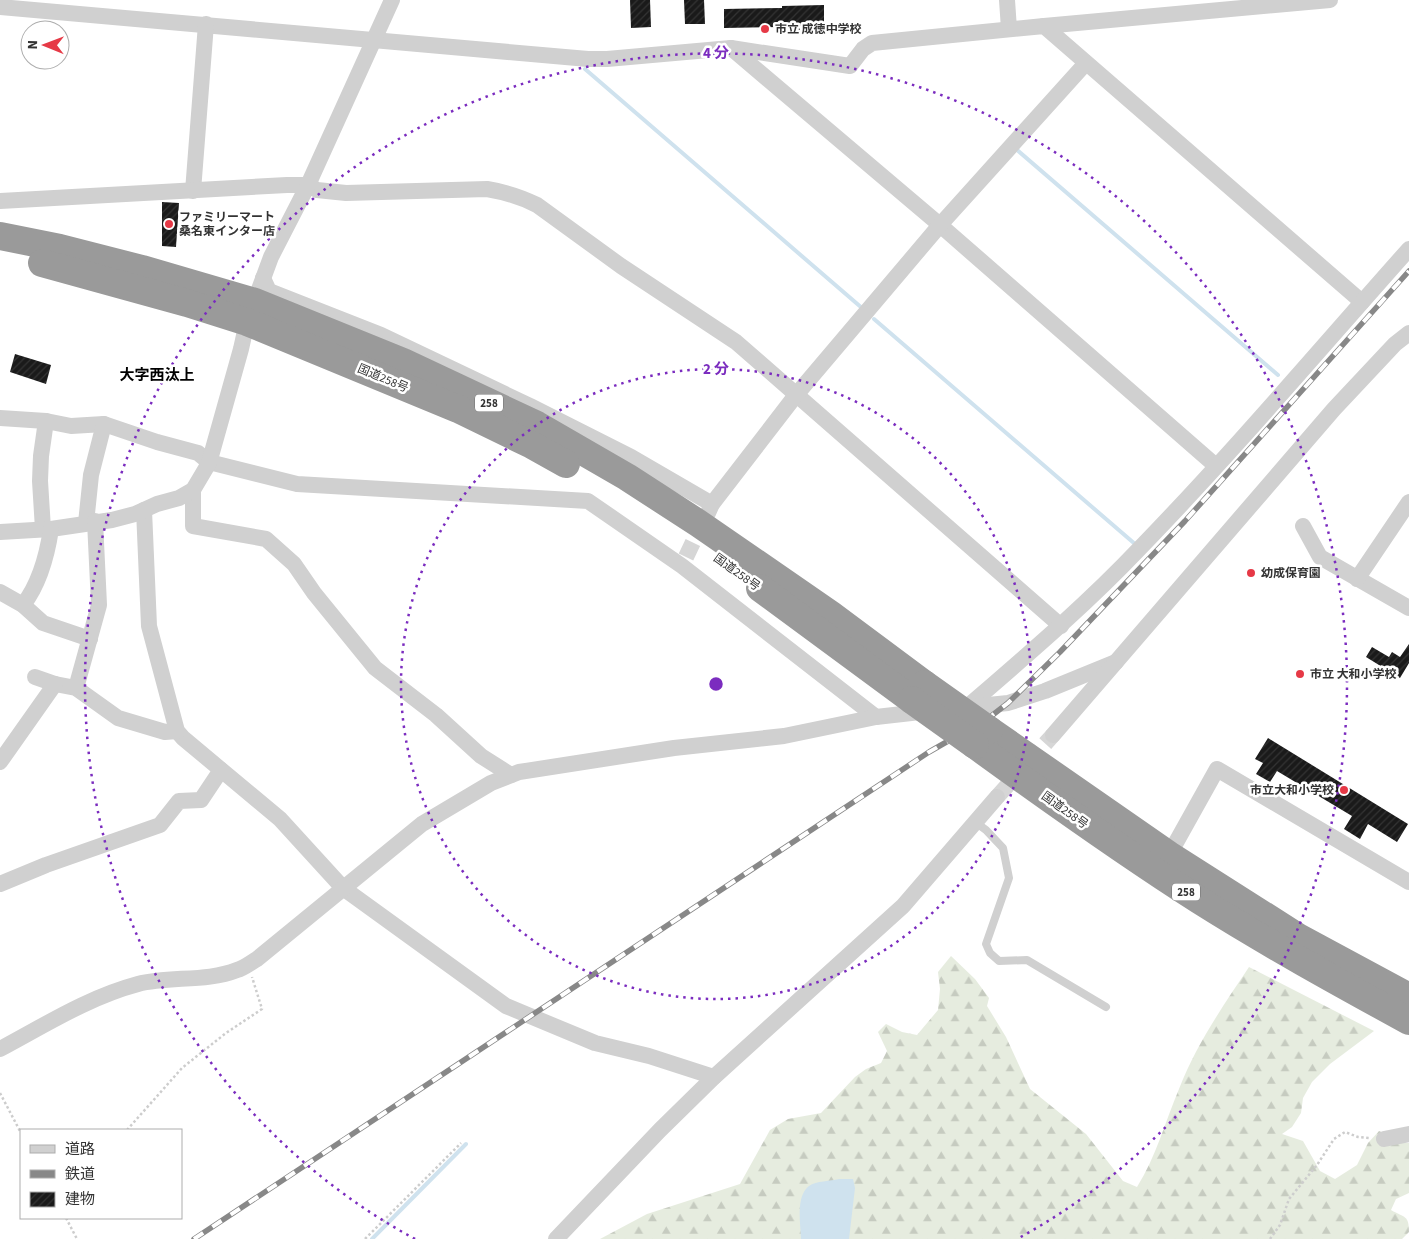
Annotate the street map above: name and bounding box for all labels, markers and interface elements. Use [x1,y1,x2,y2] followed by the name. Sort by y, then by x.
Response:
[20,20,70,70] north arrow
[775,21,861,38] place label: 市立 成徳中学校
[759,23,771,35] marker: 市立 成徳中学校
[23,40,43,50] text: N
[703,43,729,64] text: 4 分
[179,209,275,240] place label: ファミリーマート 桑名東インター店
[163,218,175,230] marker: ファミリーマート 桑名東インター店
[703,359,729,380] text: 2 分
[355,360,411,397] street label: 国道258号
[119,365,195,386] district label: 大字西汰上
[475,394,503,412] road number: 258
[710,550,764,595] street label: 国道258号
[1261,565,1321,582] place label: 幼成保育園
[1245,567,1257,579] marker: 幼成保育園
[1310,666,1396,683] place label: 市立 大和小学校
[1294,668,1306,680] marker: 市立 大和小学校
[707,675,725,693] centre of rings
[1250,782,1334,799] place label: 市立大和小学校
[1338,784,1350,796] marker: 市立大和小学校
[1038,788,1092,833] street label: 国道258号
[1172,884,1200,900] road number: 258
[20,1129,182,1219] legend
[65,1139,95,1160] text: 道路
[65,1164,95,1185] text: 鉄道
[65,1189,95,1210] text: 建物

